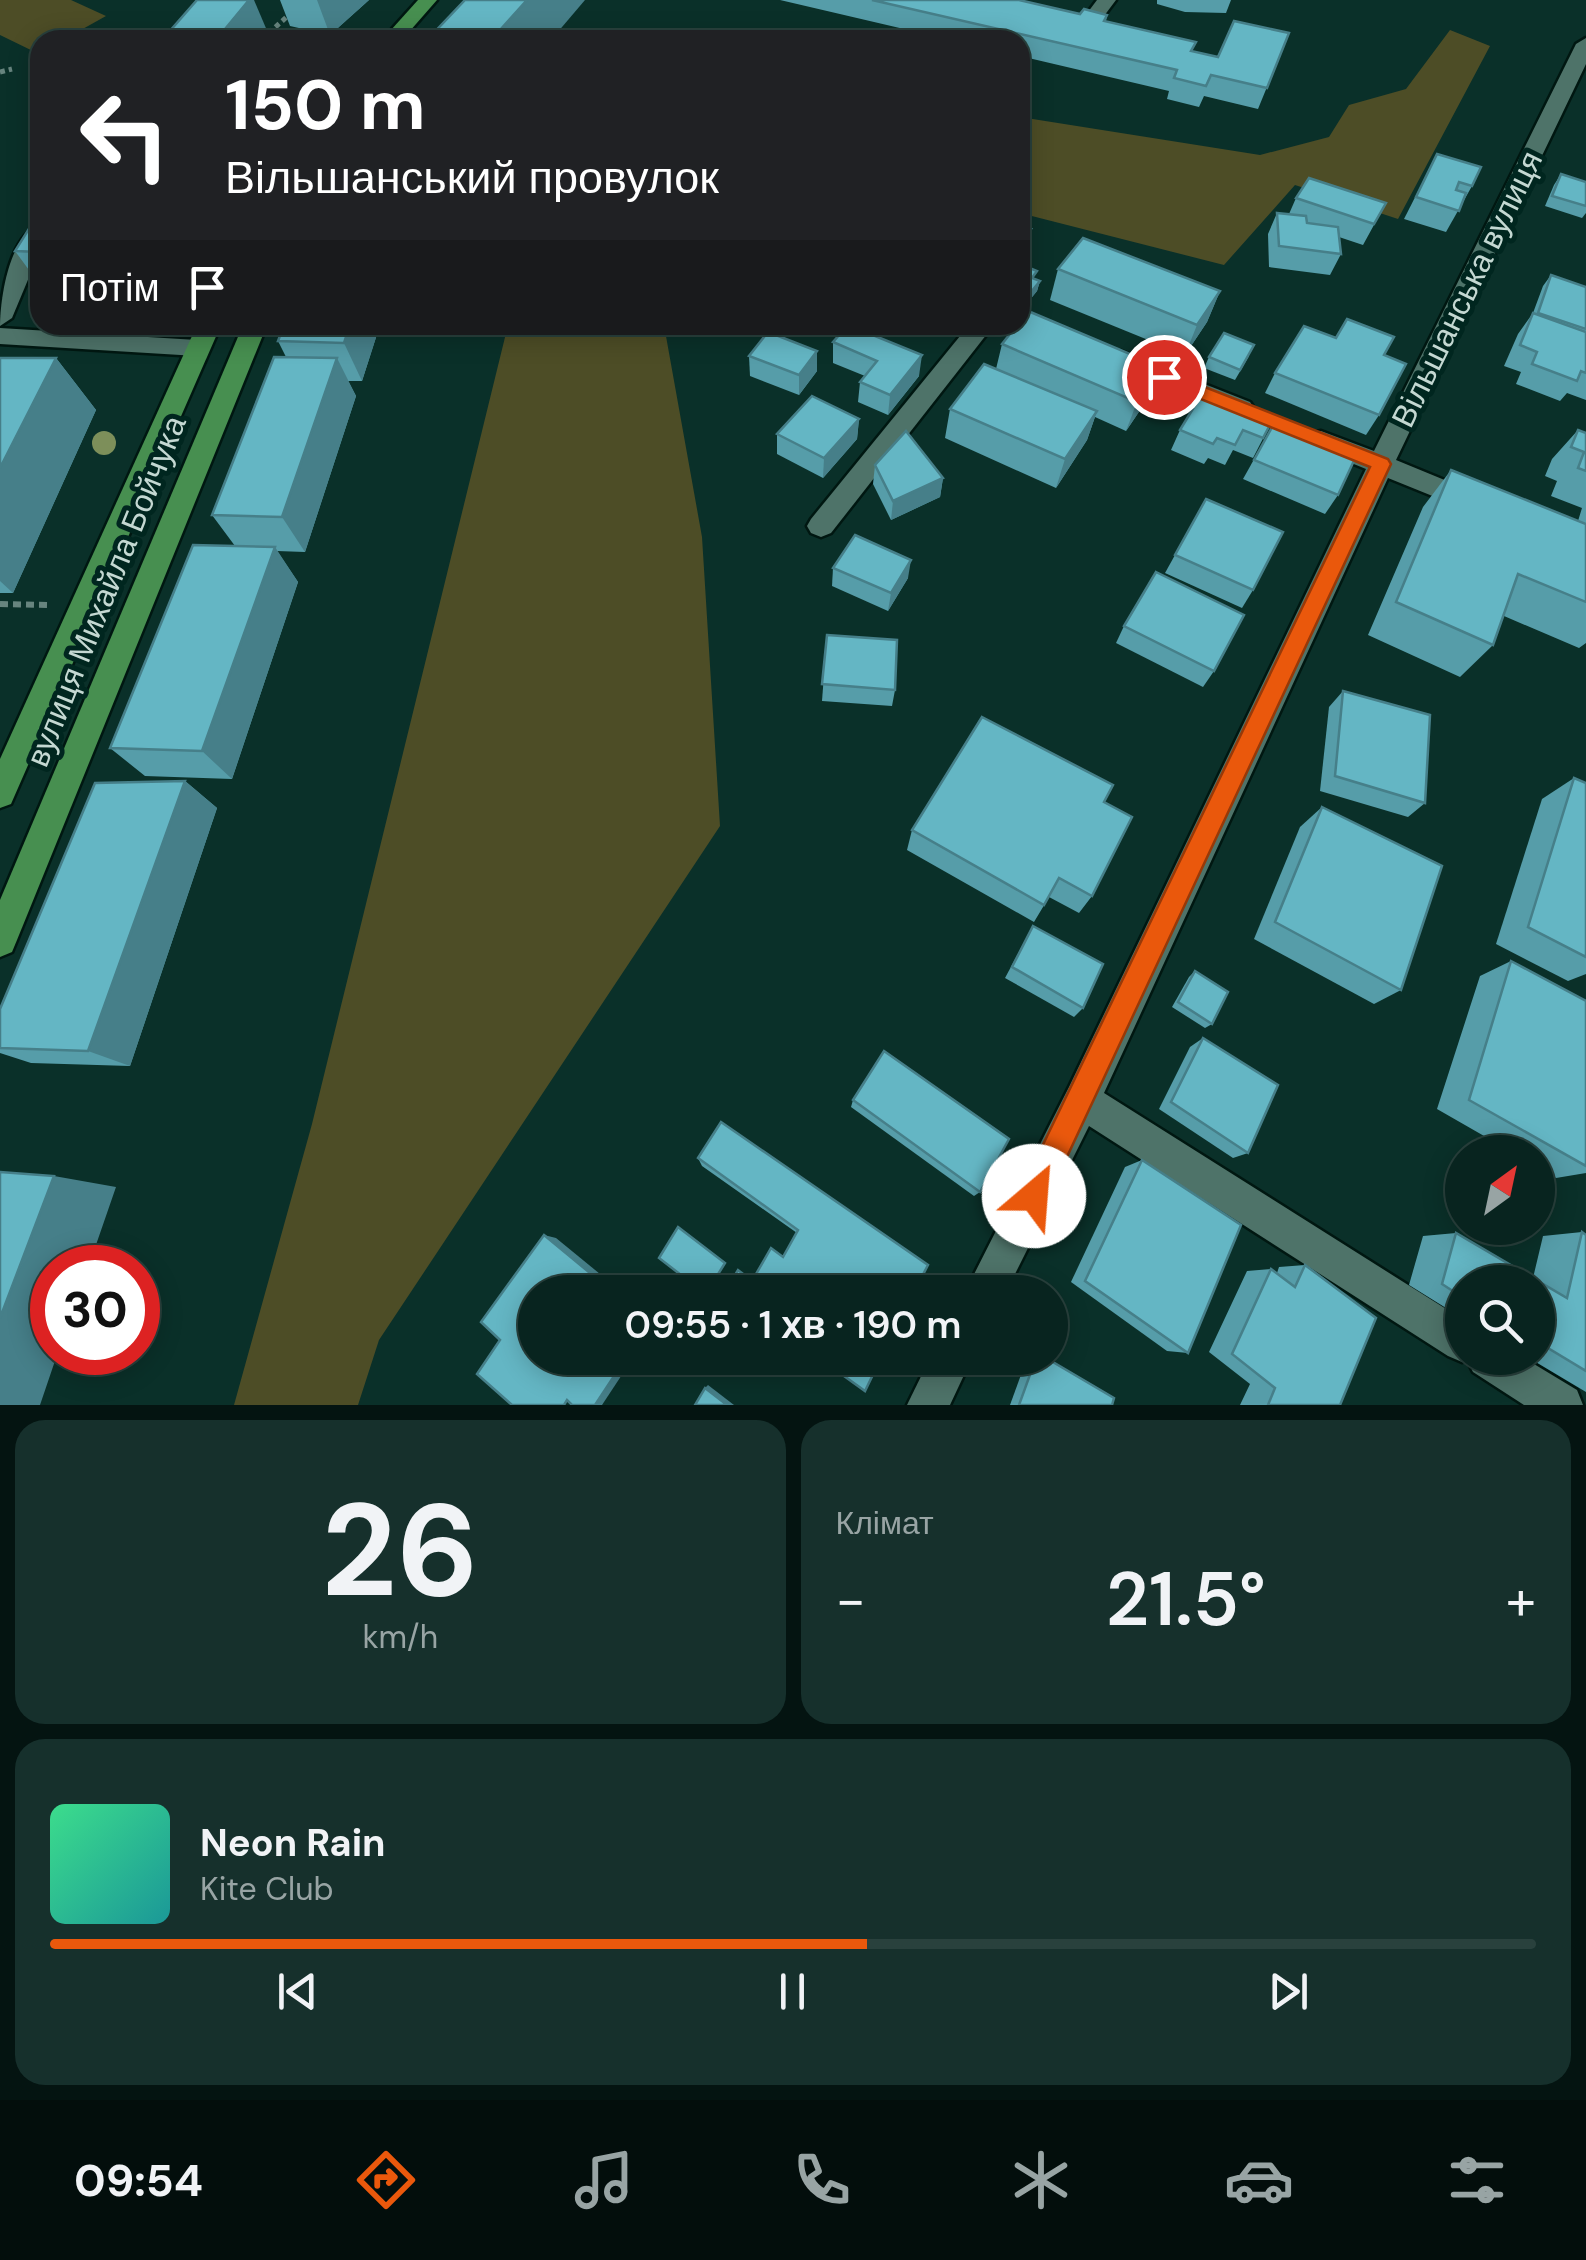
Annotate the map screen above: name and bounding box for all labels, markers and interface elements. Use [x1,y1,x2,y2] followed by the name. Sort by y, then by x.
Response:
[225,60,426,151] text: 150 m
[60,70,190,200] icon: left
[1382,144,1552,434] street label: Вільшанська вулиця
[225,148,719,207] text: Вільшанський провулок
[180,260,235,315] icon: arrive
[60,263,160,313] text: Потім
[1122,335,1207,420] pin
[1137,350,1192,405] icon: arrive
[16,409,196,773] street label: вулиця Михайла Бойчука
[1445,1135,1555,1245] north arrow
[1445,1135,1555,1375] map controls
[982,1144,1086,1248] position arrow
[30,1245,160,1375] speed limit sign: 30
[1445,1265,1555,1375] button: search
[625,1300,961,1350] text: 09:55 · 1 хв · 190 m
[322,1466,479,1635] text: 26
[836,1502,934,1544] text: Клімат
[1106,1551,1266,1648] text: 21.5°
[836,1564,866,1636] text: −
[1506,1564,1536,1636] text: +
[362,1616,438,1658] text: km/h
[200,1818,385,1868] text: Neon Rain
[200,1868,334,1910] text: Kite Club
[270,1964,325,2019] icon: previous
[765,1964,820,2019] icon: pause
[1261,1964,1316,2019] icon: next
[351,2145,421,2215] icon: directions
[569,2145,639,2215] icon: music
[787,2145,857,2215] icon: phone
[1006,2145,1076,2215] icon: climate
[1224,2145,1294,2215] icon: car
[1442,2145,1512,2215] icon: filters
[74,2151,203,2210] text: 09:54

